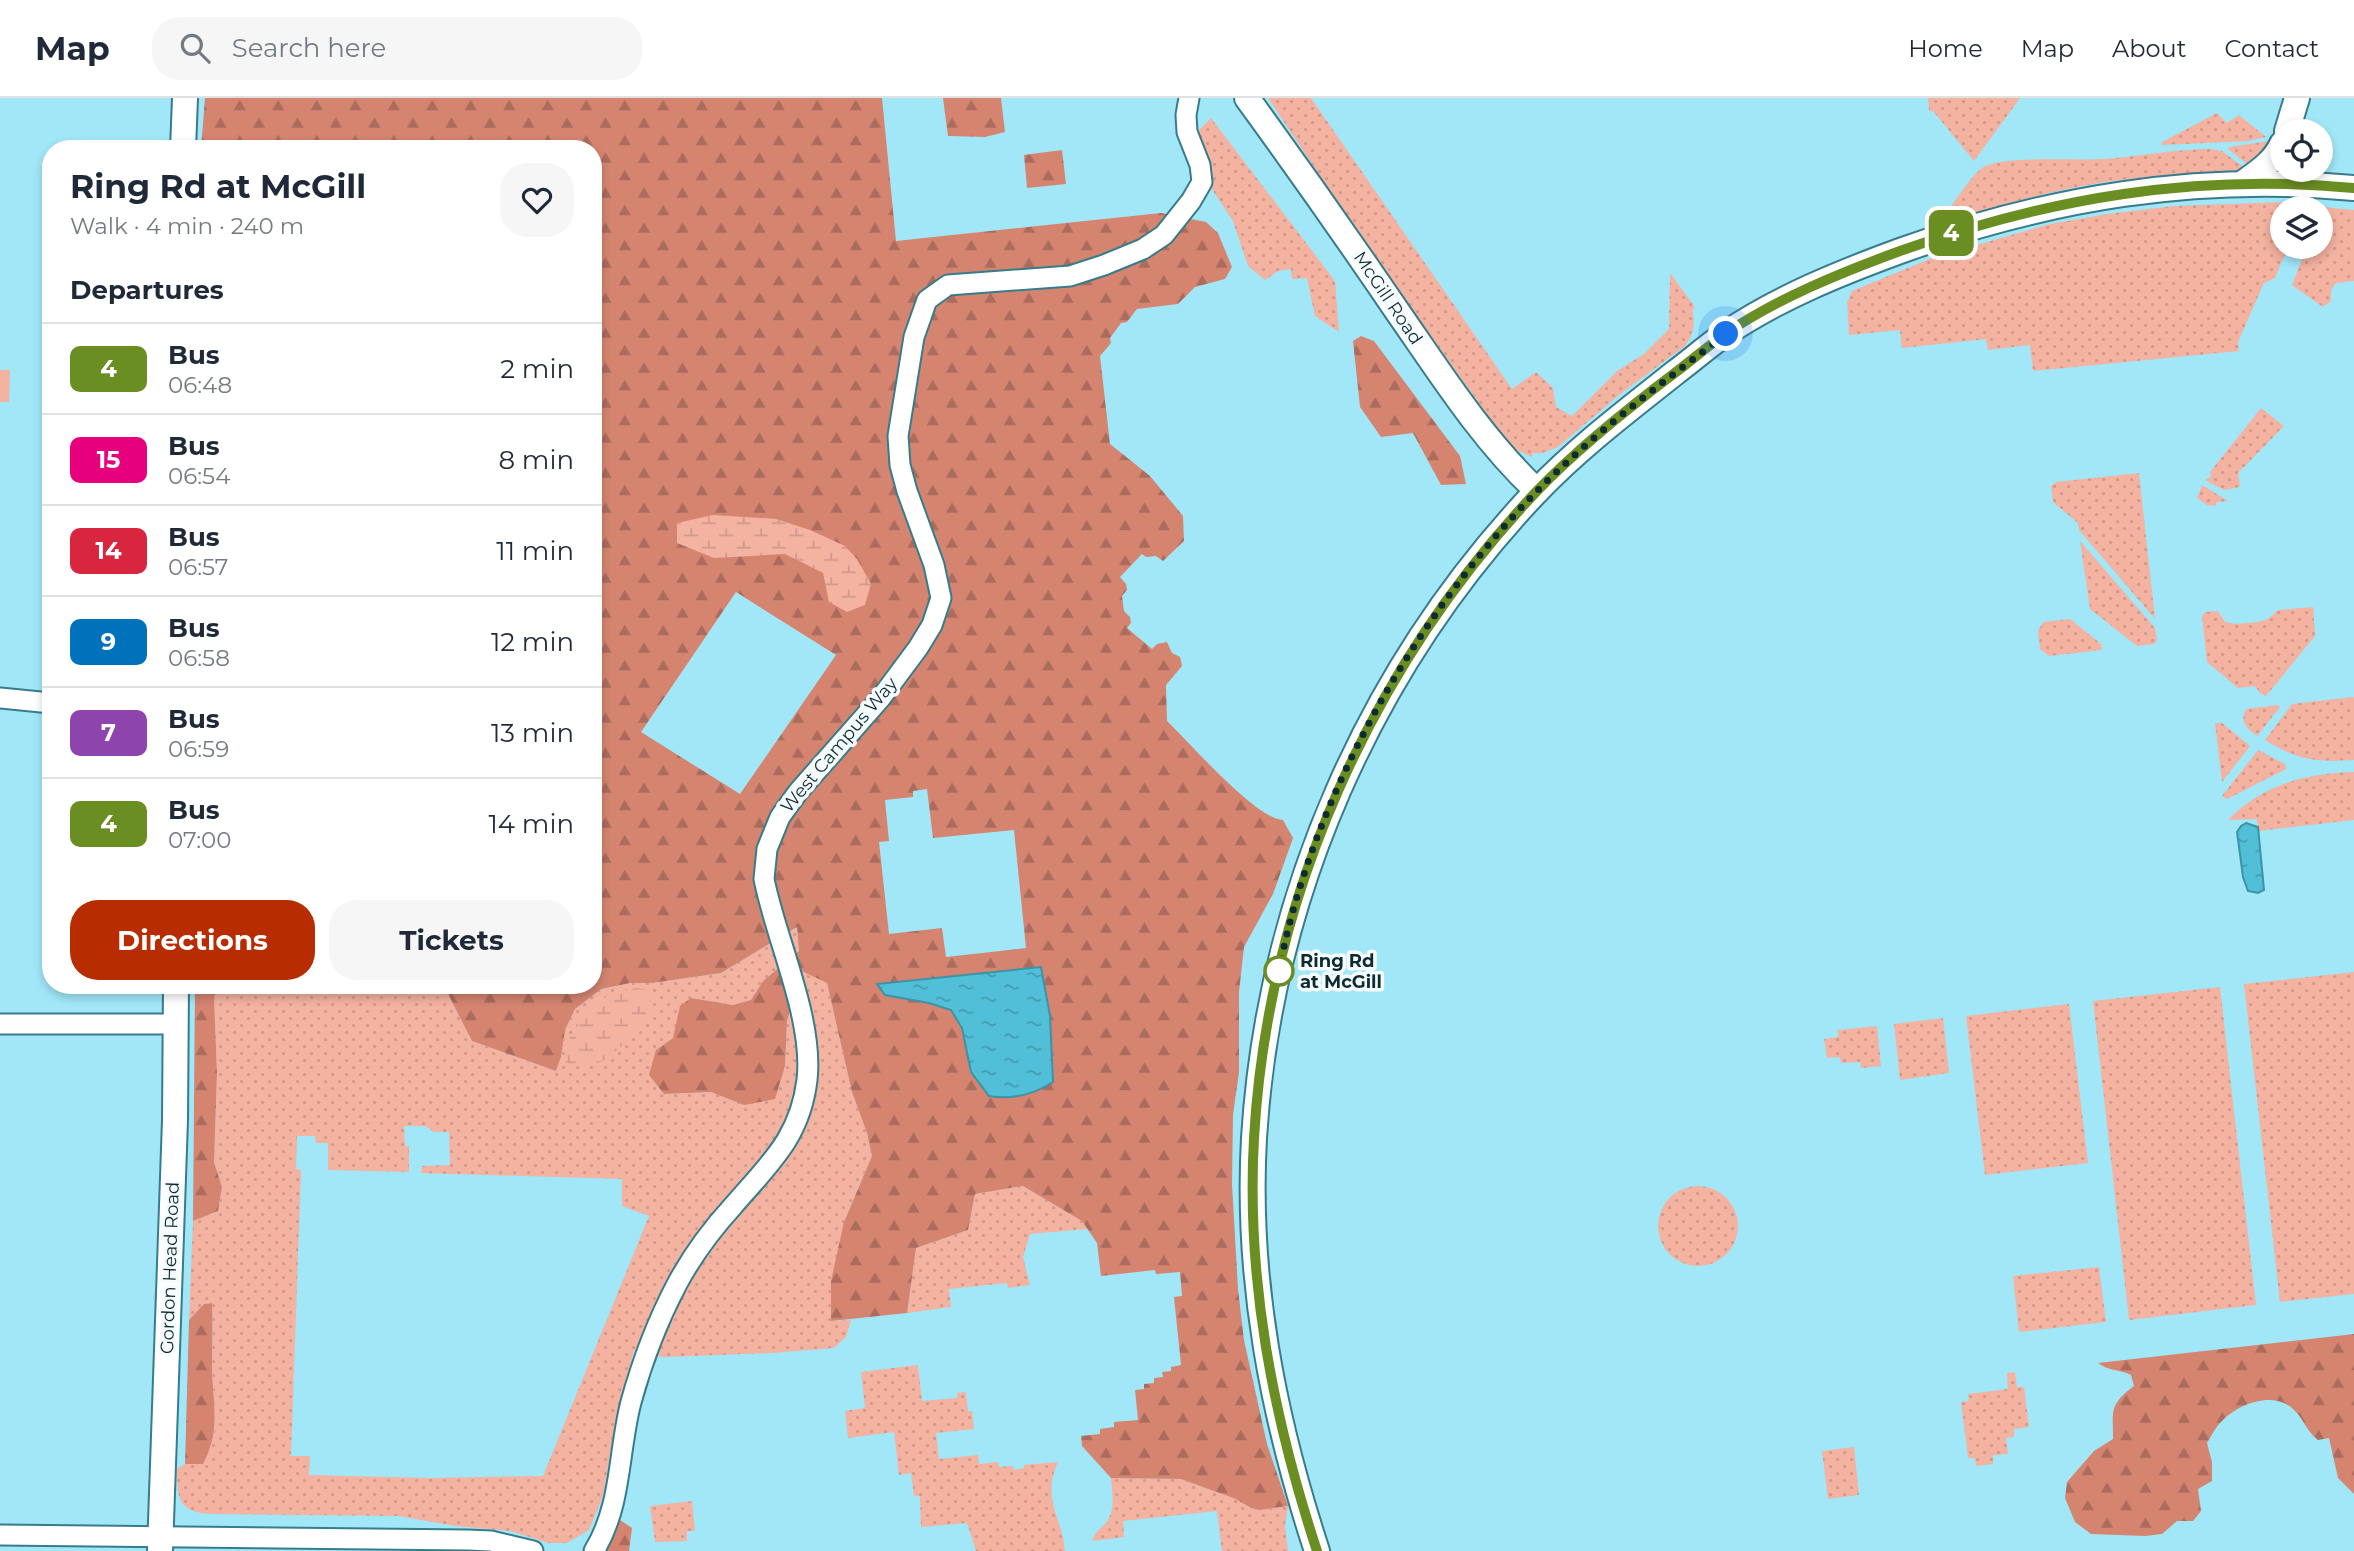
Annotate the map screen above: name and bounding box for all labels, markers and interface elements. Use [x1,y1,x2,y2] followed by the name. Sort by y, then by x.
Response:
[152,17,642,80] search box
[35,28,110,68] text: Map
[176,29,214,67] icon: search
[232,32,386,64] text: Search here
[1908,34,1983,63] text: Home
[2021,34,2074,63] text: Map
[2112,34,2186,63] text: About
[2224,34,2319,63] text: Contact
[2270,119,2333,259] map controls
[2270,119,2333,182] button: locate
[500,163,574,237] button: heart
[70,166,366,206] text: Ring Rd at McGill
[2270,196,2333,259] button: layers
[1928,210,1974,256] line badge: 4
[70,212,304,240] text: Walk · 4 min · 240 m
[1943,218,1959,247] text: 4
[1349,247,1427,349] street label: McGill Road
[70,274,224,306] text: Departures
[1708,316,1743,351] your location
[168,339,220,371] text: Bus
[500,353,574,385] text: 2 min
[100,354,117,383] text: 4
[168,371,232,399] text: 06:48
[168,430,220,462] text: Bus
[498,444,574,476] text: 8 min
[97,445,120,474] text: 15
[168,462,230,490] text: 06:54
[168,521,220,553] text: Bus
[496,535,574,567] text: 11 min
[96,536,121,565] text: 14
[168,553,228,581] text: 06:57
[168,612,220,644] text: Bus
[491,626,574,658] text: 12 min
[101,627,116,656] text: 9
[168,644,230,672] text: 06:58
[776,673,902,817] street label: West Campus Way
[168,703,220,735] text: Bus
[491,717,574,749] text: 13 min
[101,718,116,747] text: 7
[168,735,229,763] text: 06:59
[168,794,220,826] text: Bus
[488,808,574,840] text: 14 min
[100,809,117,838] text: 4
[168,826,231,854] text: 07:00
[70,900,315,980] button: Directions
[329,900,574,980] button: Tickets
[1300,950,1382,993] place label: Ring Rd at McGill
[1264,956,1294,986] marker: Ring Rd at McGill
[156,1181,184,1355] street label: Gordon Head Road

